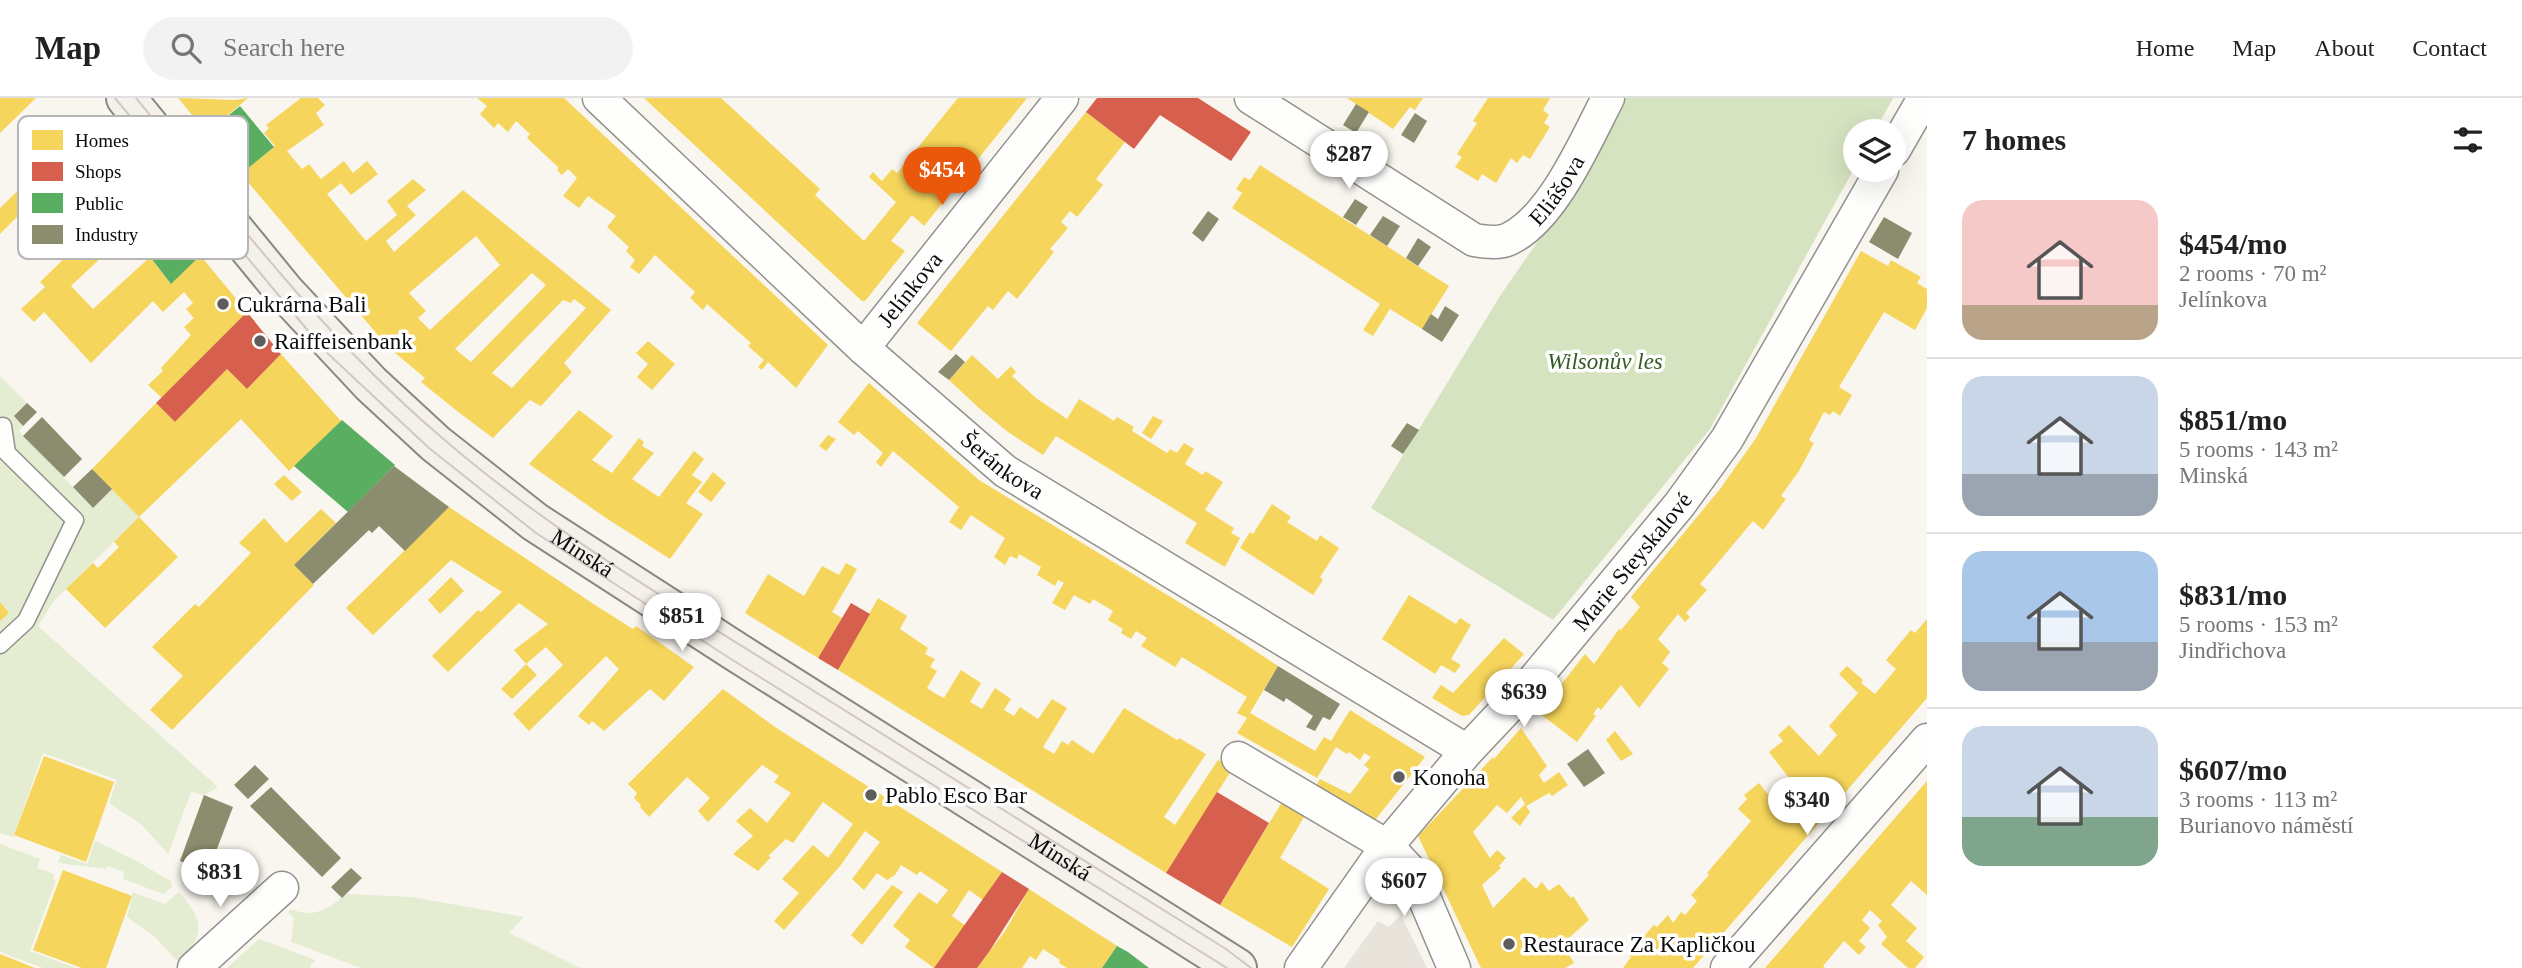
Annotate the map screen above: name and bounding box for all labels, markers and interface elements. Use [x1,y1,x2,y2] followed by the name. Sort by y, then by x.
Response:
[143,17,633,80] search box
[167,29,205,67] icon: search
[35,30,101,66] text: Map
[223,33,345,62] text: Search here
[2136,35,2194,61] text: Home
[2232,35,2276,61] text: Map
[2314,35,2374,61] text: About
[2412,35,2487,61] text: Contact
[18,116,248,259] legend
[1843,119,1906,182] map controls
[1843,119,1906,182] button: layers
[2449,121,2487,159] icon: filters
[1962,123,2066,156] text: 7 homes
[75,130,129,151] text: Homes
[1308,132,1390,191] pin: $287
[1326,141,1372,166] text: $287
[901,148,983,207] pin: $454
[1524,151,1589,230] street label: Eliášova
[919,157,965,182] text: $454
[75,161,121,182] text: Shops
[75,193,124,214] text: Public
[75,224,139,245] text: Industry
[2179,227,2287,260] text: $454/mo
[2018,228,2102,312] icon: home
[872,247,947,332] street label: Jelínkova
[2179,261,2326,286] text: 2 rooms · 70 m²
[2179,287,2267,312] text: Jelínkova
[237,292,367,317] place label: Cukrárna Bali
[215,296,231,312] marker: Cukrárna Bali
[274,329,413,354] place label: Raiffeisenbank
[252,333,268,349] marker: Raiffeisenbank
[1547,349,1663,374] park label: Wilsonův les
[2179,403,2287,436] text: $851/mo
[2018,404,2102,488] icon: home
[956,425,1048,504] street label: Šeránkova
[2179,437,2338,462] text: 5 rooms · 143 m²
[2179,463,2248,488] text: Minská
[1568,488,1697,636] street label: Marie Steyskalové
[547,524,618,582] street label: Minská
[2179,578,2287,611] text: $831/mo
[2018,579,2102,663] icon: home
[641,594,723,653] pin: $851
[659,603,705,628] text: $851
[2179,612,2338,637] text: 5 rooms · 153 m²
[2179,638,2286,663] text: Jindřichova
[1483,670,1565,729] pin: $639
[1501,679,1547,704] text: $639
[2179,753,2287,786] text: $607/mo
[2018,754,2102,838] icon: home
[1413,765,1486,790] place label: Konoha
[1391,769,1407,785] marker: Konoha
[1766,778,1848,837] pin: $340
[885,783,1027,808] place label: Pablo Esco Bar
[863,787,879,803] marker: Pablo Esco Bar
[1784,787,1830,812] text: $340
[2179,787,2337,812] text: 3 rooms · 113 m²
[2179,813,2353,838] text: Burianovo náměstí
[1024,827,1096,885] street label: Minská
[179,850,261,909] pin: $831
[1363,858,1445,918] pin: $607
[197,859,243,884] text: $831
[1381,868,1427,893] text: $607
[1523,932,1756,957] place label: Restaurace Za Kapličkou
[1501,936,1517,952] marker: Restaurace Za Kapličkou

